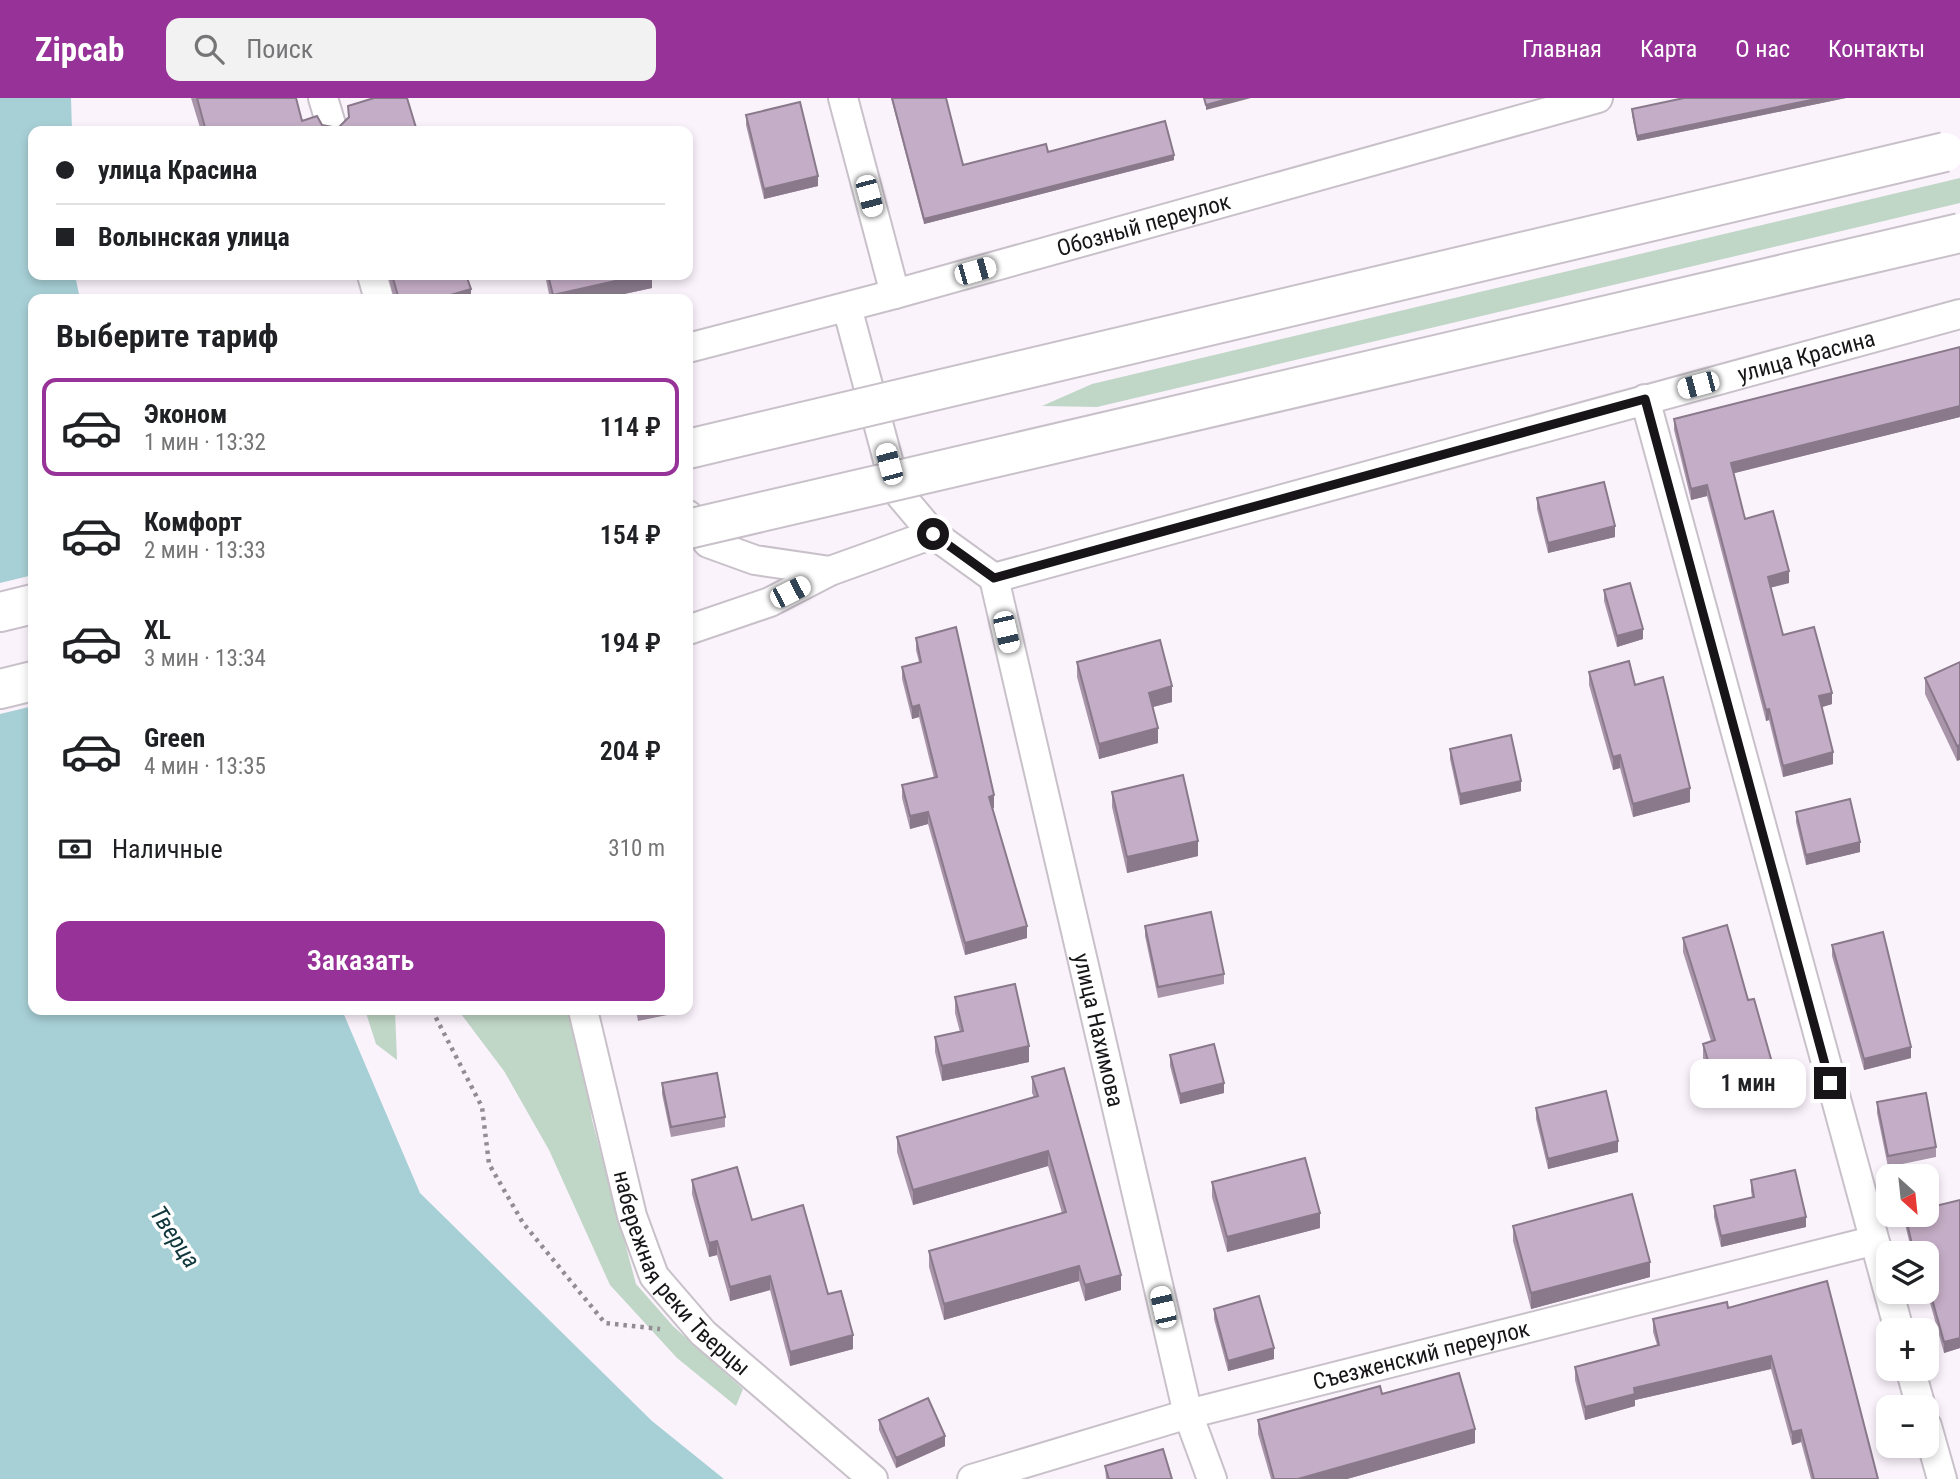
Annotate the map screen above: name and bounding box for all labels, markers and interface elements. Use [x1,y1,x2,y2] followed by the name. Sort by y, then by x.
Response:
[166,18,656,81] search box
[35,30,124,69] text: Zipcab
[190,30,228,68] icon: search
[246,34,313,64] text: Поиск
[1522,35,1602,63] text: Главная
[1640,35,1697,63] text: Карта
[1735,35,1790,63] text: О нас
[1828,35,1925,63] text: Контакты
[98,155,257,185] text: улица Красина
[854,173,885,219] car
[1054,188,1233,262] street label: Обозный переулок
[98,222,290,252] text: Волынская улица
[952,255,999,287] car
[56,317,278,355] text: Выберите тариф
[1735,324,1878,388] street label: улица Красина
[1675,369,1722,401] car
[60,396,123,459] icon: car
[144,399,227,429] text: Эконом
[600,412,661,442] text: 114 ₽
[144,429,266,456] text: 1 мин · 13:32
[874,441,905,487] car
[60,504,123,567] icon: car
[144,507,242,537] text: Комфорт
[917,518,949,550] route start
[600,520,661,550] text: 154 ₽
[144,537,266,564] text: 2 мин · 13:33
[767,573,814,611] car
[992,609,1021,655] car
[60,612,123,675] icon: car
[144,615,171,645] text: XL
[600,628,661,658] text: 194 ₽
[144,645,266,672] text: 3 мин · 13:34
[60,720,123,783] icon: car
[144,723,205,753] text: Green
[600,736,661,766] text: 204 ₽
[144,753,266,780] text: 4 мин · 13:35
[56,830,94,868] icon: cash
[112,834,223,864] text: Наличные
[608,835,665,862] text: 310 m
[56,921,665,1001] button: Заказать
[1068,950,1130,1110] street label: улица Нахимова
[1690,1058,1806,1108] callout: 1 мин
[1814,1067,1846,1099] route end
[1720,1070,1776,1097] text: 1 мин
[1876,1164,1939,1227] north arrow
[1876,1164,1939,1458] map controls
[608,1168,756,1381] street label: набережная реки Тверцы
[144,1201,206,1273] water label: Тверца
[1876,1241,1939,1304] button: layers
[1149,1284,1178,1330] car
[1310,1315,1532,1395] street label: Съезженский переулок
[1876,1318,1939,1381] button: +
[1876,1395,1939,1458] button: −

